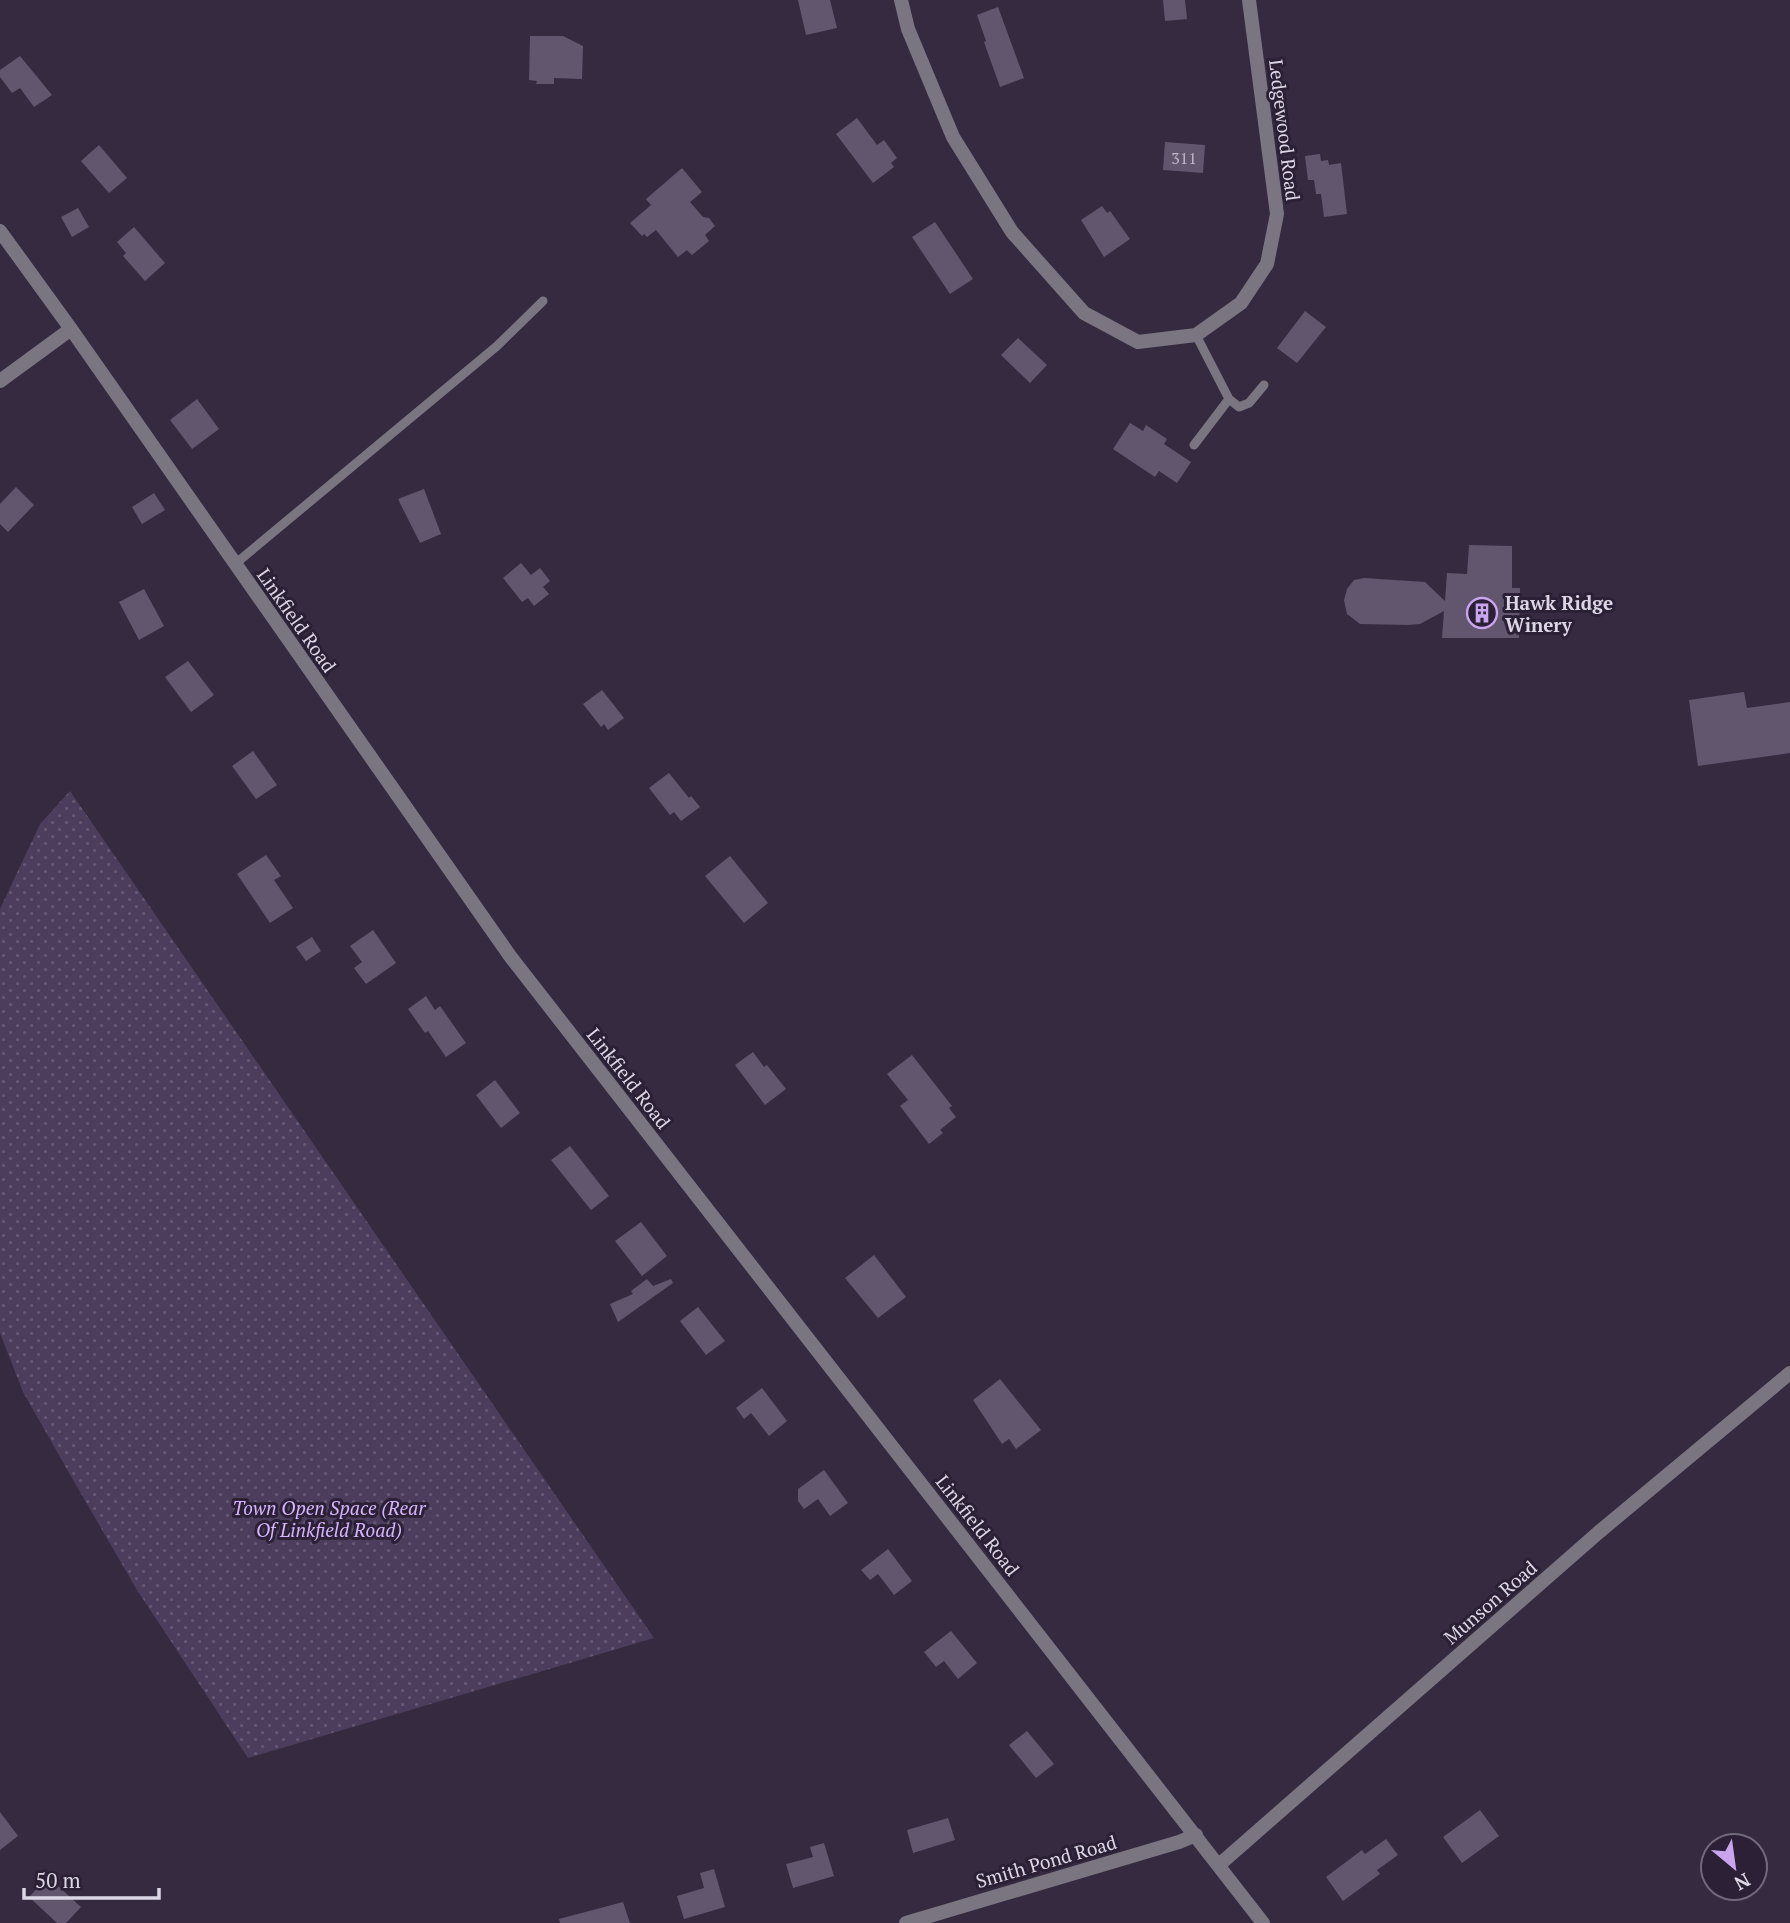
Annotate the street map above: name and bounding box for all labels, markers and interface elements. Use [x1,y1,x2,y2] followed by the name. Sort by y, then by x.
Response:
[1264,58,1306,203] street label: Ledgewood Road
[1171,147,1197,169] house number: 311
[252,563,342,677] street label: Linkfield Road
[1505,590,1613,637] place label: Hawk Ridge Winery
[1465,596,1499,630] building icon: Hawk Ridge Winery
[582,1022,677,1134] street label: Linkfield Road
[931,1469,1026,1581] street label: Linkfield Road
[232,1495,426,1542] park label: Town Open Space (Rear Of Linkfield Road)
[1438,1554,1542,1649] street label: Munson Road
[973,1829,1120,1893] street label: Smith Pond Road
[1699,1832,1769,1902] north arrow
[24,1856,159,1900] scale bar
[35,1866,81,1894] text: 50 m
[1730,1868,1755,1897] text: N

